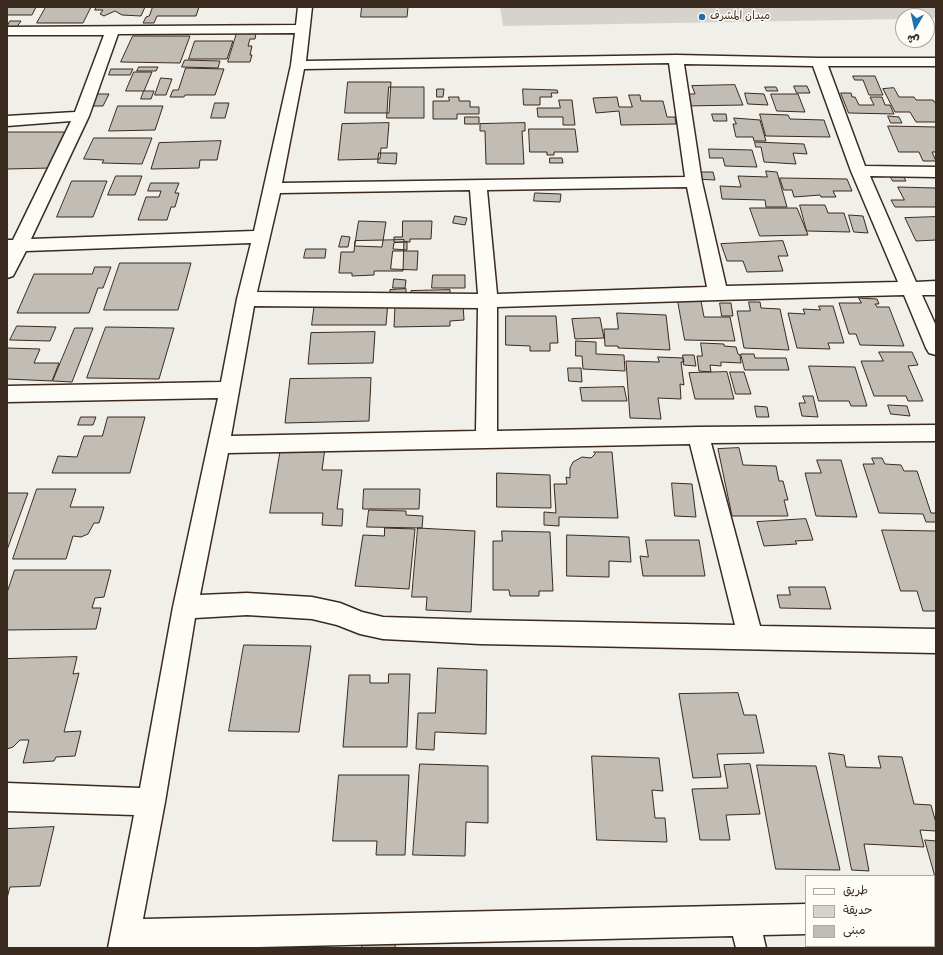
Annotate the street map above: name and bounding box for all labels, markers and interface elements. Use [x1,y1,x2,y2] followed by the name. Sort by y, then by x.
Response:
[895,8,935,48] north arrow
[710,10,770,24] place label: ميدان المشرف
[697,12,707,22] marker: ميدان المشرف
[906,31,920,47] text: ش
[805,875,935,947] legend
[843,883,868,899] text: طريق
[843,903,872,919] text: حديقة
[843,923,866,939] text: مبنى

